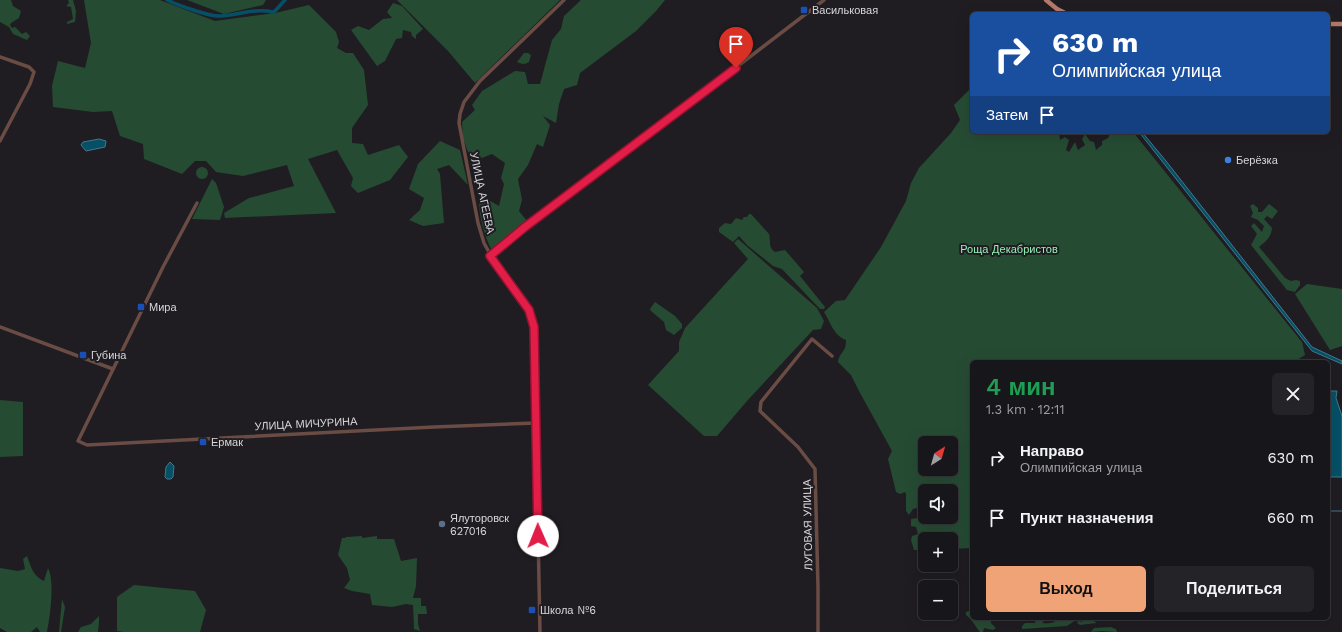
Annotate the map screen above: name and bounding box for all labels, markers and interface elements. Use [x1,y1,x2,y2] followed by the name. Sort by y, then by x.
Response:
[812,4,878,17] place label: Васильковая
[799,5,809,15] marker: Васильковая
[1052,26,1138,59] text: 630 m
[719,27,753,68] pin
[986,28,1038,80] icon: right
[725,33,747,55] icon: arrive
[1052,60,1221,81] text: Олимпийская улица
[1036,104,1058,126] icon: arrive
[986,106,1028,124] text: Затем
[467,151,497,236] street label: УЛИЦА АГЕЕВА
[1236,154,1279,167] place label: Берёзка
[1223,155,1233,165] marker: Берёзка
[960,243,1058,256] park label: Роща Декабристов
[149,301,177,314] place label: Мира
[136,302,146,312] marker: Мира
[91,349,127,362] place label: Губина
[78,350,88,360] marker: Губина
[986,373,1056,401] text: 4 мин
[1272,373,1314,415] button: close
[986,402,1064,417] text: 1.3 km · 12:11
[254,415,358,433] street label: УЛИЦА МИЧУРИНА
[211,436,243,449] place label: Ермак
[918,436,958,476] north arrow
[918,436,958,620] map controls
[198,437,208,447] marker: Ермак
[1020,442,1084,460] text: Направо
[986,447,1008,469] icon: right
[1267,449,1314,467] text: 630 m
[1020,460,1142,475] text: Олимпийская улица
[801,479,815,571] street label: ЛУГОВАЯ УЛИЦА
[918,484,958,524] button: sound
[986,507,1008,529] icon: arrive
[1020,509,1153,527] text: Пункт назначения
[1267,509,1314,527] text: 660 m
[450,512,509,538] place label: Ялуторовск 627016
[517,515,559,557] position arrow
[437,519,447,529] marker: Ялуторовск 627016
[918,532,958,572] button: +
[986,566,1146,612] button: Выход
[1154,566,1314,612] button: Поделиться
[918,580,958,620] button: −
[540,604,596,617] place label: Школа №6
[527,605,537,615] marker: Школа №6

